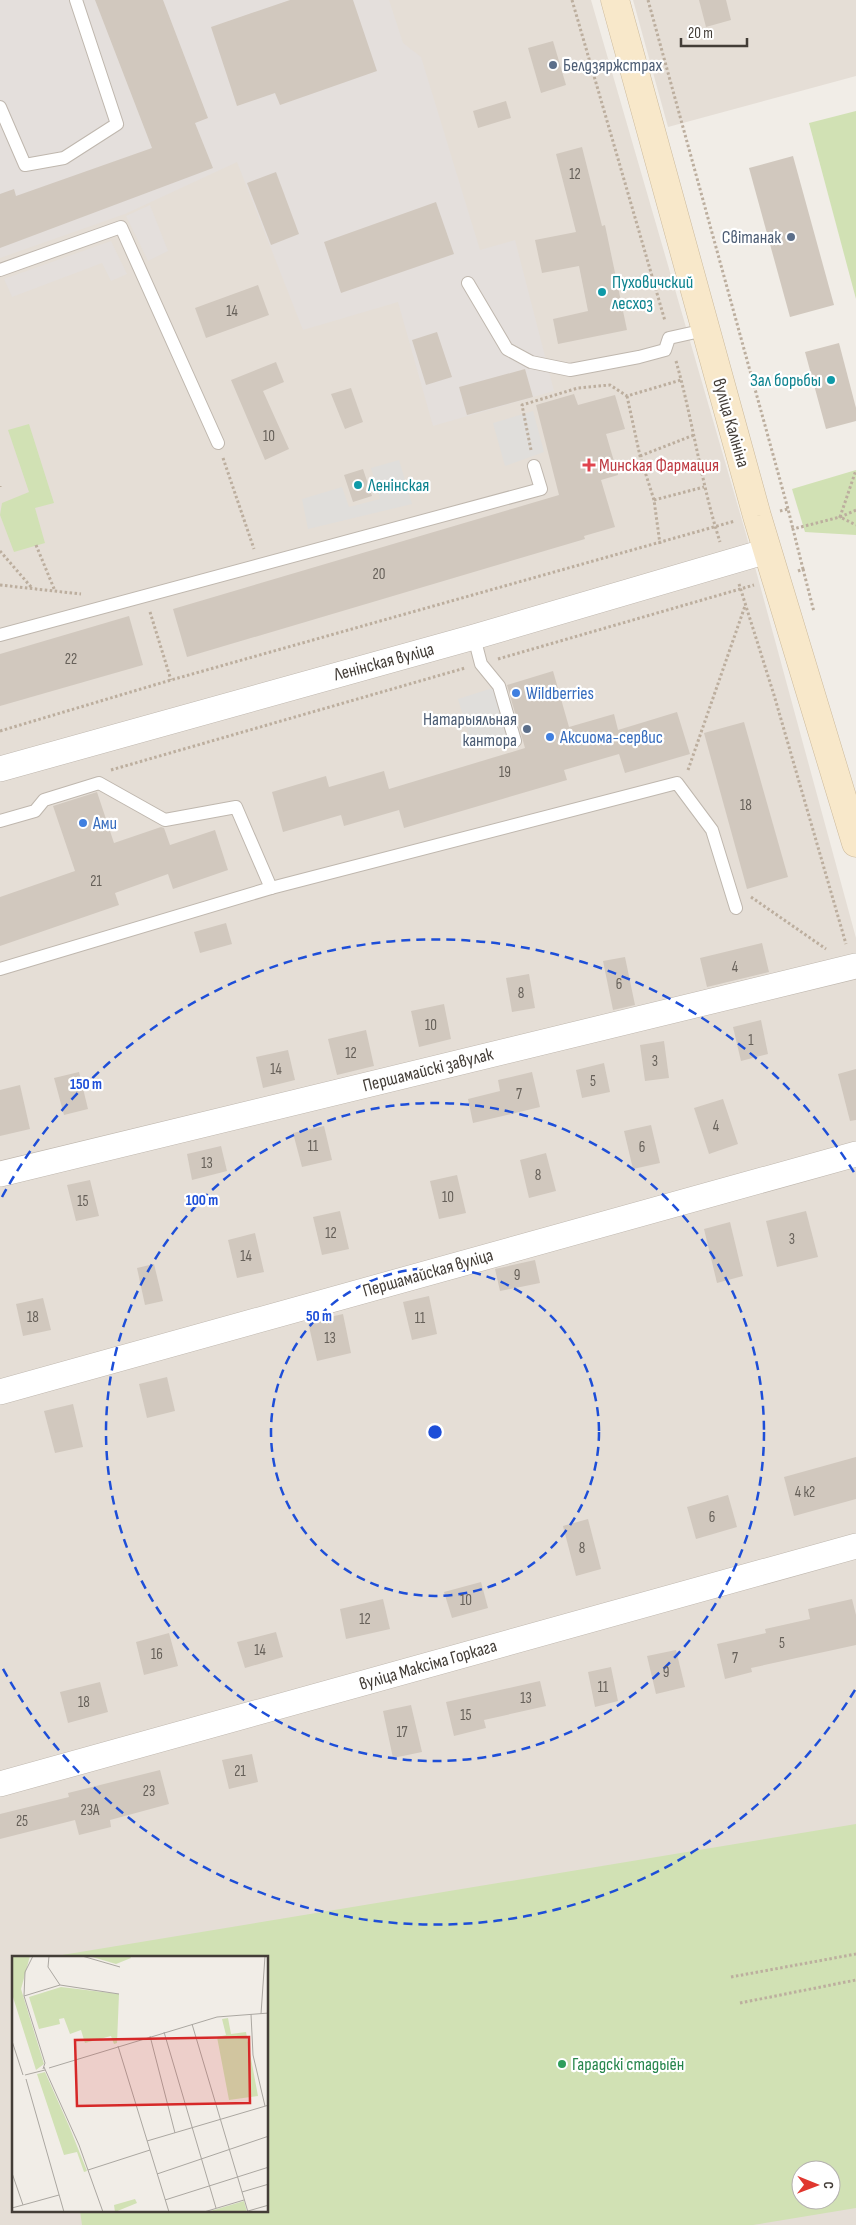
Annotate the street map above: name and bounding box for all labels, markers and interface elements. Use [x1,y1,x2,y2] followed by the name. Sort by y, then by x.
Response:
[681,15,747,47] scale bar
[688,24,713,43] text: 20 m
[563,55,663,76] place label: Белдзяржстрах
[547,59,559,71] marker: Белдзяржстрах
[569,165,581,184] house number: 12
[722,227,781,248] place label: Світанак
[785,231,797,243] marker: Світанак
[612,272,693,314] place label: Пуховичский лесхоз
[596,286,608,298] marker: Пуховичский лесхоз
[226,302,238,321] house number: 14
[750,370,821,391] place label: Зал борьбы
[825,374,837,386] marker: Зал борьбы
[708,376,754,470] street label: вуліца Калініна
[263,427,275,446] house number: 10
[599,455,719,476] place label: Минская Фармация
[583,459,595,471] marker: Минская Фармация
[367,475,429,496] place label: Ленінская
[352,479,364,491] marker: Ленінская
[373,565,385,584] house number: 20
[331,639,436,686] street label: Ленінская вуліца
[65,650,77,669] house number: 22
[526,683,594,704] place label: Wildberries
[510,687,522,699] marker: Wildberries
[423,709,517,751] place label: Натарыяльная кантора
[521,723,533,735] marker: Натарыяльная кантора
[559,727,663,748] place label: Аксиома-сервис
[544,731,556,743] marker: Аксиома-сервис
[499,763,511,782] house number: 19
[740,796,752,815] house number: 18
[92,813,117,834] place label: Ами
[77,817,89,829] marker: Ами
[90,872,102,891] house number: 21
[732,958,738,977] house number: 4
[616,975,622,994] house number: 6
[518,984,524,1003] house number: 8
[425,1016,437,1035] house number: 10
[748,1031,754,1050] house number: 1
[345,1044,357,1063] house number: 12
[361,1044,496,1096] street label: Першамайскі завулак
[652,1052,658,1071] house number: 3
[270,1060,282,1079] house number: 14
[590,1072,596,1091] house number: 5
[70,1075,102,1094] text: 150 m
[516,1085,522,1104] house number: 7
[713,1117,719,1136] house number: 4
[308,1137,319,1156] house number: 11
[639,1138,645,1157] house number: 6
[201,1154,213,1173] house number: 13
[535,1166,541,1185] house number: 8
[442,1188,454,1207] house number: 10
[186,1191,218,1210] text: 100 m
[77,1192,89,1211] house number: 15
[325,1224,337,1243] house number: 12
[789,1230,795,1249] house number: 3
[360,1244,496,1302] street label: Першамайская вуліца
[240,1247,252,1266] house number: 14
[514,1266,520,1285] house number: 9
[306,1307,332,1326] text: 50 m
[27,1308,39,1327] house number: 18
[415,1309,426,1328] house number: 11
[324,1329,336,1348] house number: 13
[426,1423,444,1441] centre of rings
[795,1483,815,1502] house number: 4 к2
[709,1508,715,1527] house number: 6
[579,1539,585,1558] house number: 8
[460,1591,472,1610] house number: 10
[359,1610,371,1629] house number: 12
[779,1634,785,1653] house number: 5
[357,1635,499,1695] street label: вуліца Максіма Горкага
[254,1641,266,1660] house number: 14
[151,1645,163,1664] house number: 16
[732,1649,738,1668] house number: 7
[663,1663,669,1682] house number: 9
[598,1678,609,1697] house number: 11
[520,1689,532,1708] house number: 13
[78,1693,90,1712] house number: 18
[460,1706,472,1725] house number: 15
[396,1723,408,1742] house number: 17
[234,1762,246,1781] house number: 21
[143,1782,155,1801] house number: 23
[81,1801,100,1820] house number: 23А
[16,1812,28,1831] house number: 25
[12,1956,269,2212] inset map
[572,2054,684,2075] place label: Гарадскі стадыён
[556,2058,568,2070] marker: Гарадскі стадыён
[791,2160,841,2210] north arrow
[820,2181,837,2189] text: С

